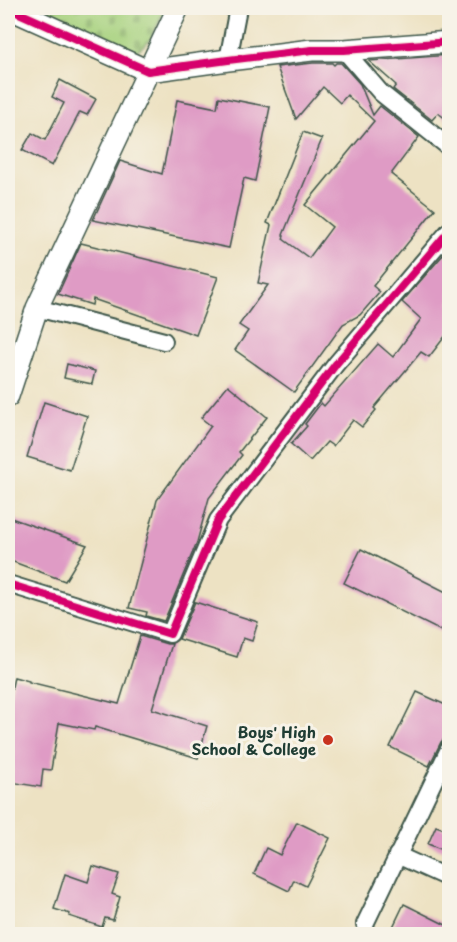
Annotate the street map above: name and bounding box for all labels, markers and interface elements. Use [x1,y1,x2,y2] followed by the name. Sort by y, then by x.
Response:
[191,720,316,760] place label: Boys' High School & College
[321,733,335,747] marker: Boys' High School & College

